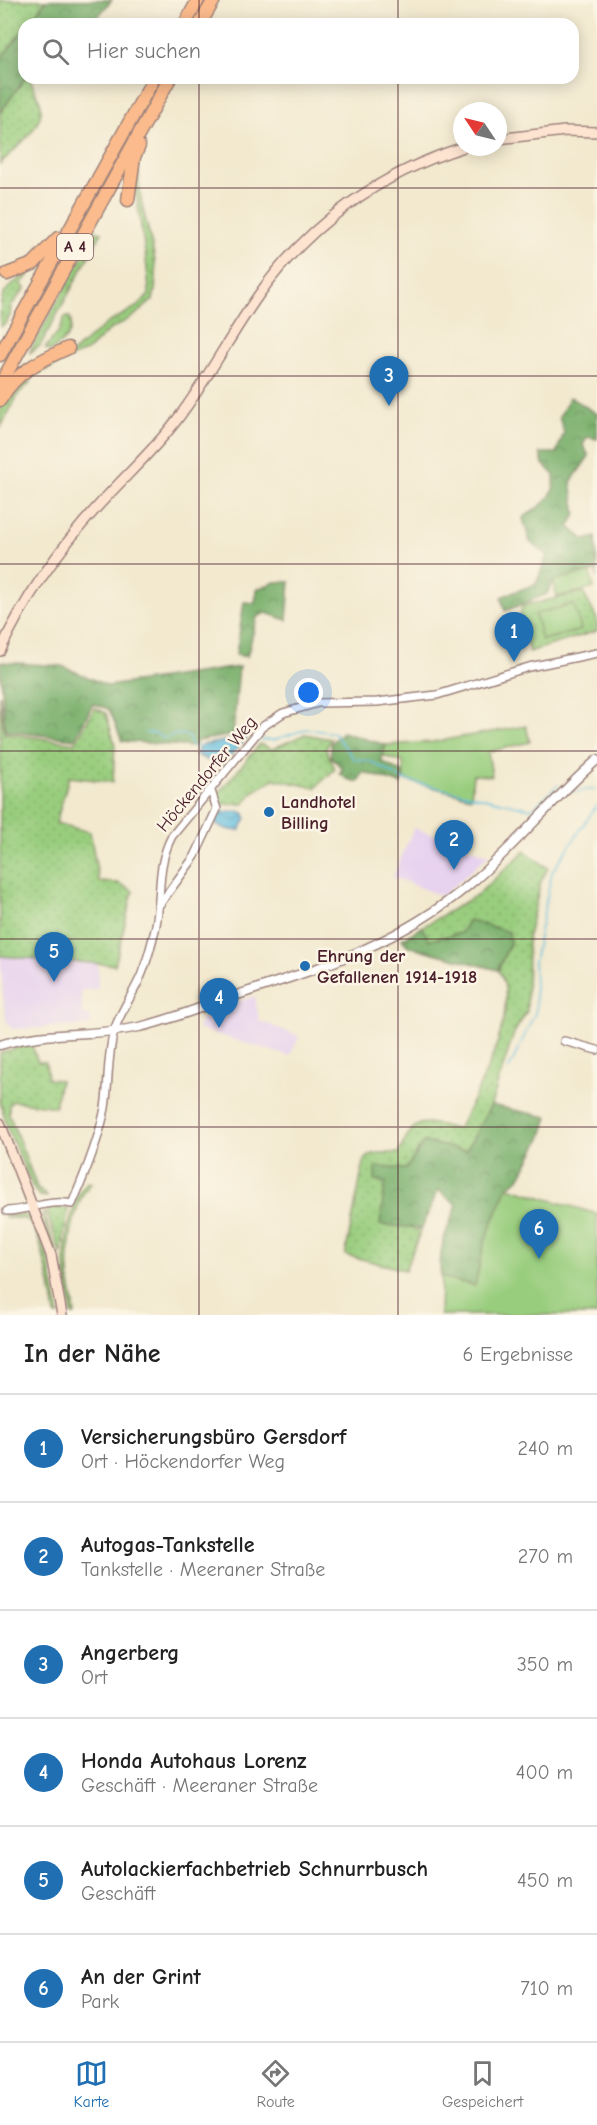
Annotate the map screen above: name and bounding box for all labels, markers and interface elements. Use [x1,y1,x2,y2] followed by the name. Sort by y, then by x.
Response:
[18,18,579,84] search box
[39,35,72,68] icon: search
[87,38,201,64] text: Hier suchen
[453,102,507,156] north arrow
[57,234,93,260] road number: A 4
[370,356,408,406] pin: 3
[494,612,534,662] pin: 1
[294,678,323,707] your location
[153,712,261,836] street label: Höckendorfer Weg
[281,792,356,834] place label: Landhotel Billing
[262,805,276,819] marker: Landhotel Billing
[434,820,474,870] pin: 2
[34,932,74,982] pin: 5
[317,946,477,988] place label: Ehrung der Gefallenen 1914-1918
[298,959,312,973] marker: Ehrung der Gefallenen 1914-1918
[200,978,238,1028] pin: 4
[520,1210,558,1259] pin: 6
[24,1339,161,1369] text: In der Nähe
[463,1343,573,1366] text: 6 Ergebnisse
[81,1424,346,1450] text: Versicherungsbüro Gersdorf
[40,1437,47,1460] text: 1
[518,1437,573,1460] text: 240 m
[81,1450,285,1473] text: Ort · Höckendorfer Weg
[81,1532,255,1558] text: Autogas-Tankstelle
[39,1545,48,1568] text: 2
[518,1545,573,1568] text: 270 m
[81,1558,325,1581] text: Tankstelle · Meeraner Straße
[81,1640,179,1666] text: Angerberg
[39,1653,48,1676] text: 3
[517,1653,573,1676] text: 350 m
[81,1666,108,1689] text: Ort
[81,1748,307,1774] text: Honda Autohaus Lorenz
[39,1761,48,1784] text: 4
[516,1761,573,1784] text: 400 m
[81,1774,318,1797] text: Geschäft · Meeraner Straße
[81,1856,428,1882] text: Autolackierfachbetrieb Schnurrbusch
[38,1869,49,1892] text: 5
[517,1869,573,1892] text: 450 m
[81,1882,156,1905] text: Geschäft
[81,1964,201,1990] text: An der Grint
[38,1977,49,2000] text: 6
[520,1977,573,2000] text: 710 m
[81,1990,119,2013] text: Park
[74,2057,109,2111] tab: Karte
[257,2057,295,2111] tab: Route
[442,2057,523,2111] tab: Gespeichert

